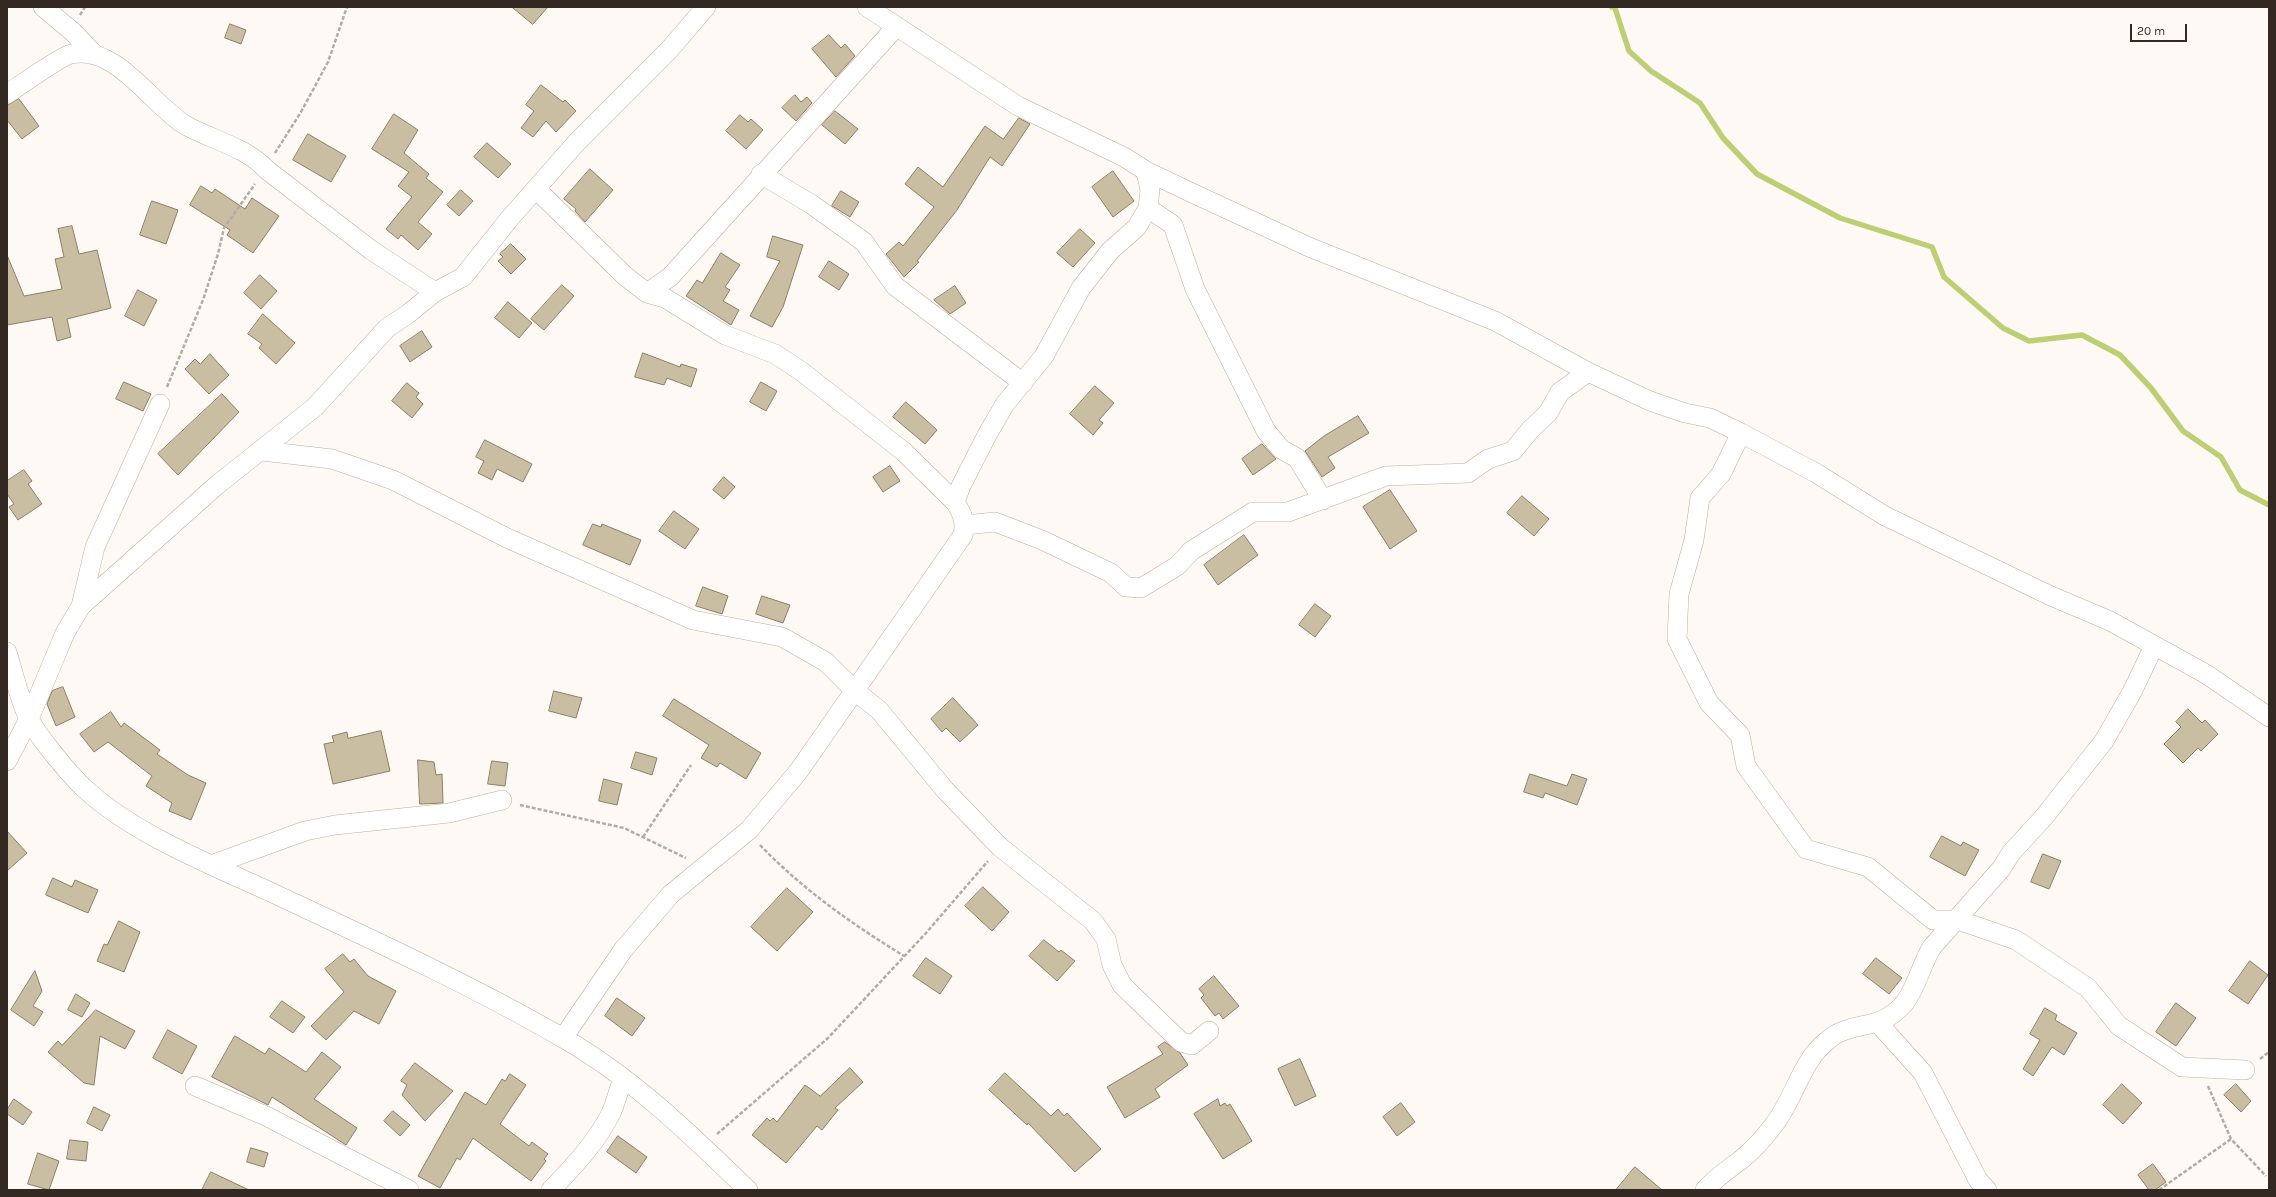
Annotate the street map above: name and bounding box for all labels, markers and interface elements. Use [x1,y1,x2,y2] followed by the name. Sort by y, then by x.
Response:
[2132,16,2189,42] scale bar
[2137,24,2165,38] text: 20 m

